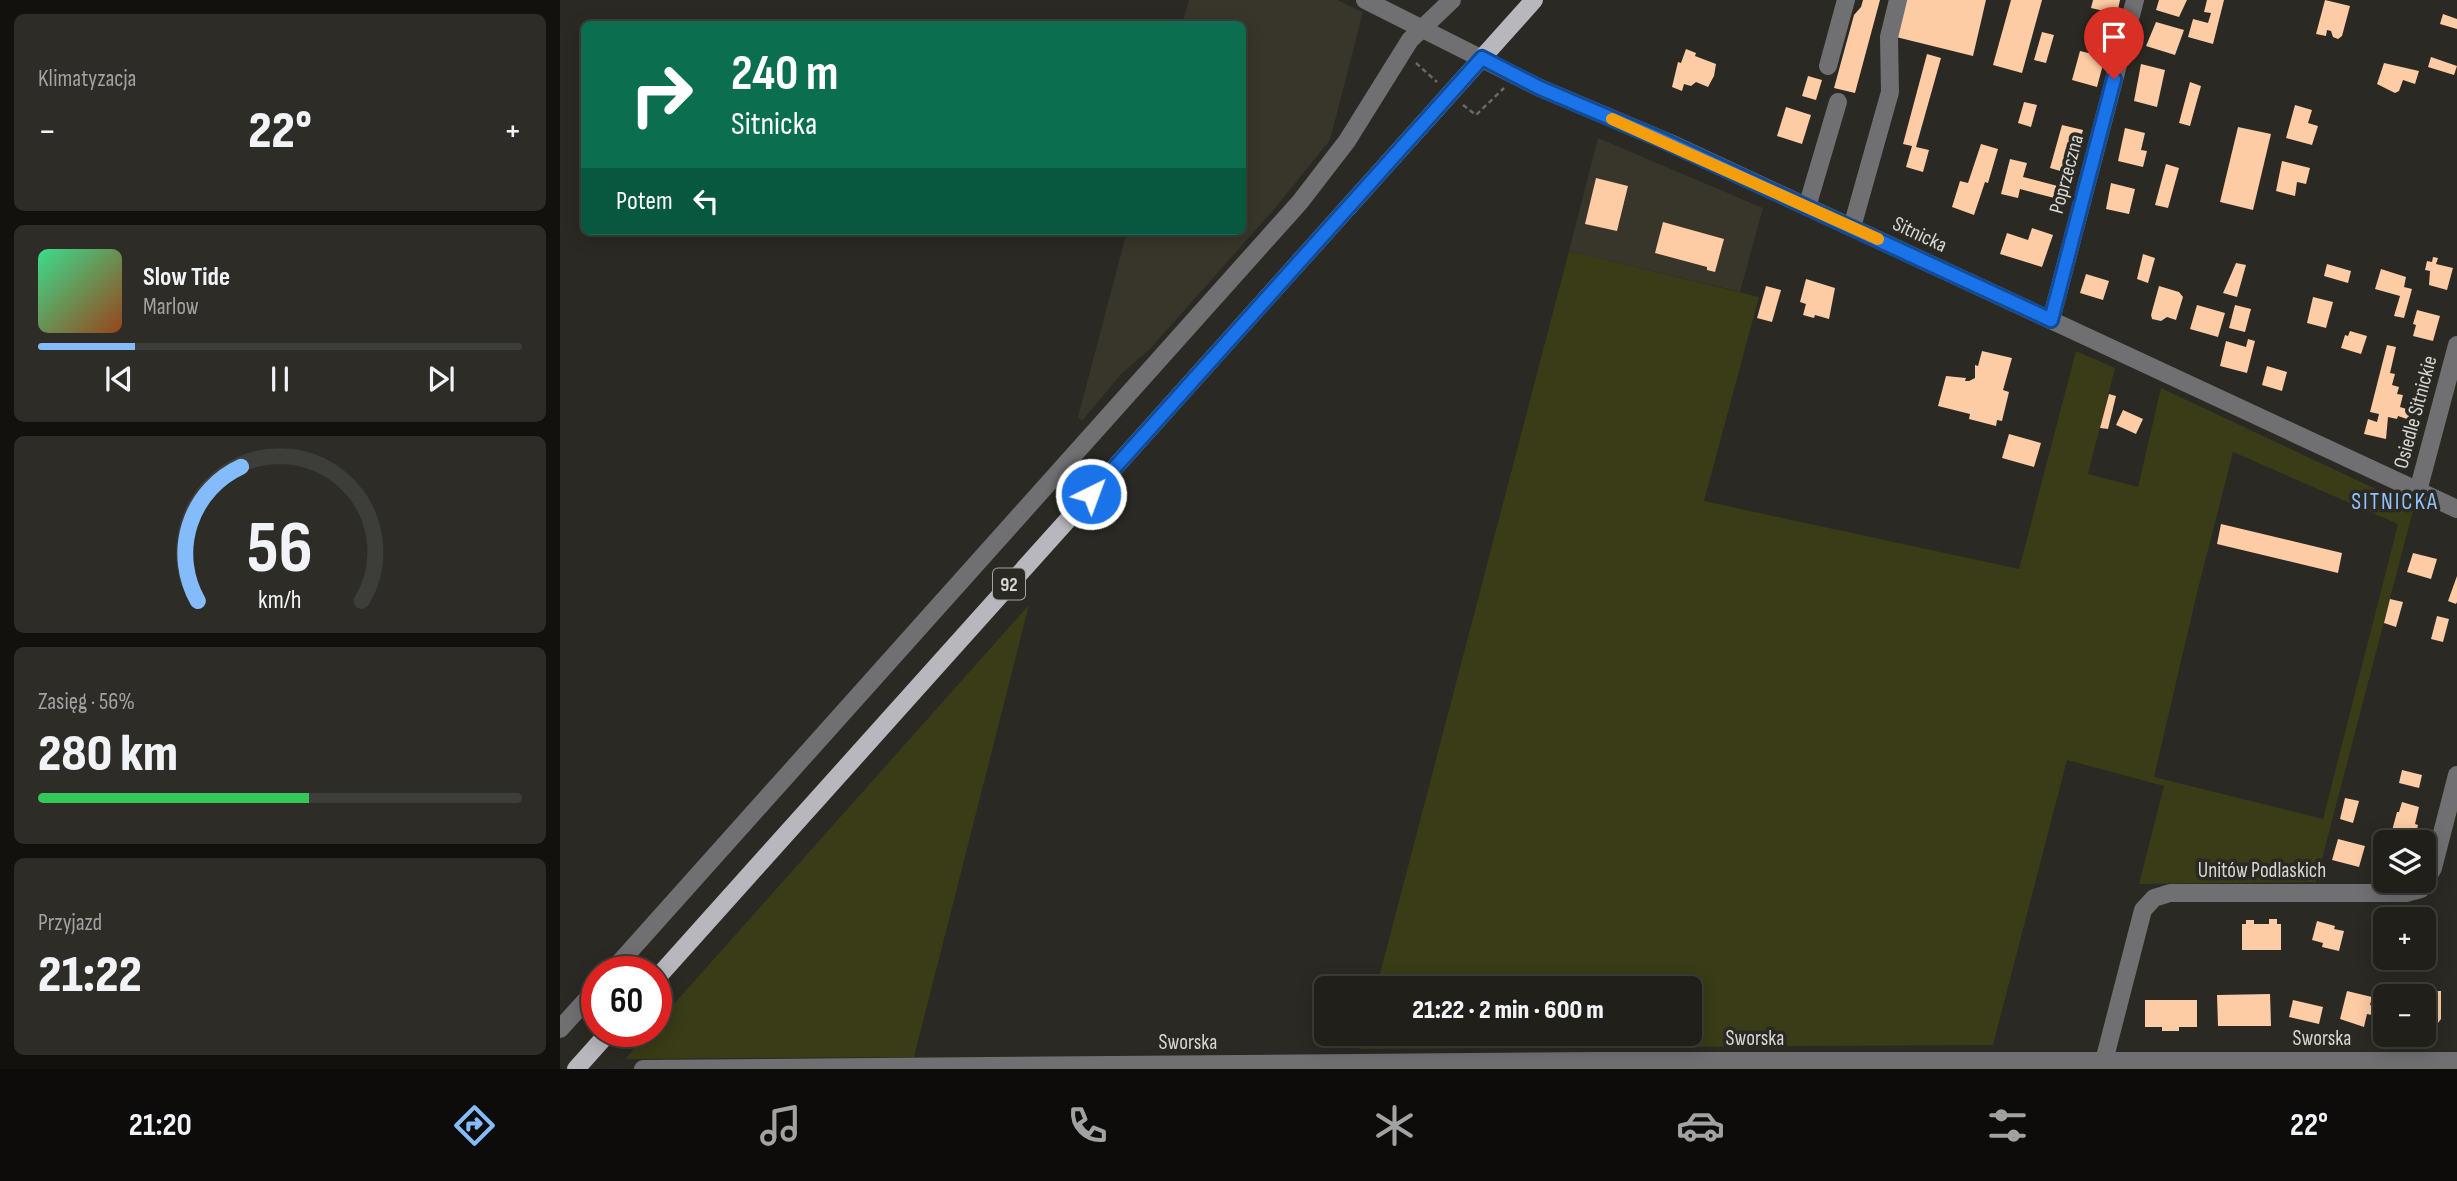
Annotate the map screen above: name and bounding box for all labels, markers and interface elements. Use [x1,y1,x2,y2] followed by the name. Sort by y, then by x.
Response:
[2084,7,2144,79] pin
[2095,18,2133,56] icon: arrive
[731,45,839,104] text: 240 m
[616,49,707,140] icon: right
[38,65,136,93] text: Klimatyzacja
[248,100,312,163] text: 22°
[731,105,817,144] text: Sitnicka
[38,109,57,154] text: −
[503,109,522,154] text: +
[2044,132,2089,216] street label: Poprzeczna
[687,182,725,220] icon: left
[616,186,673,217] text: Potem
[1889,211,1951,258] street label: Sitnicka
[143,262,230,293] text: Slow Tide
[143,293,199,321] text: Marlow
[2388,353,2443,471] street label: Osiedle Sitnickie
[100,360,138,398] icon: previous
[261,360,299,398] icon: pause
[422,360,460,398] icon: next
[1054,457,1128,531] position arrow
[2351,488,2439,516] district label: SITNICKA
[247,505,313,593] text: 56
[993,568,1025,600] road number: 92
[258,584,302,615] text: km/h
[38,688,135,716] text: Zasięg · 56%
[38,723,178,786] text: 280 km
[2373,830,2436,1047] map controls
[2373,830,2436,893] button: layers
[2198,858,2326,883] street label: Unitów Podlaskich
[2373,907,2436,970] button: +
[38,909,102,937] text: Przyjazd
[38,944,142,1007] text: 21:22
[581,956,672,1047] speed limit sign: 60
[2373,984,2436,1047] button: −
[1412,995,1604,1026] text: 21:22 · 2 min · 600 m
[1726,1026,1784,1051] street label: Sworska
[2293,1026,2351,1051] street label: Sworska
[1159,1030,1217,1055] street label: Sworska
[450,1101,499,1150] icon: directions
[756,1101,805,1150] icon: music
[1063,1101,1112,1150] icon: phone
[1370,1101,1419,1150] icon: climate
[1676,1101,1725,1150] icon: car
[1983,1101,2032,1150] icon: filters
[129,1106,192,1145] text: 21:20
[2290,1106,2328,1145] text: 22°

